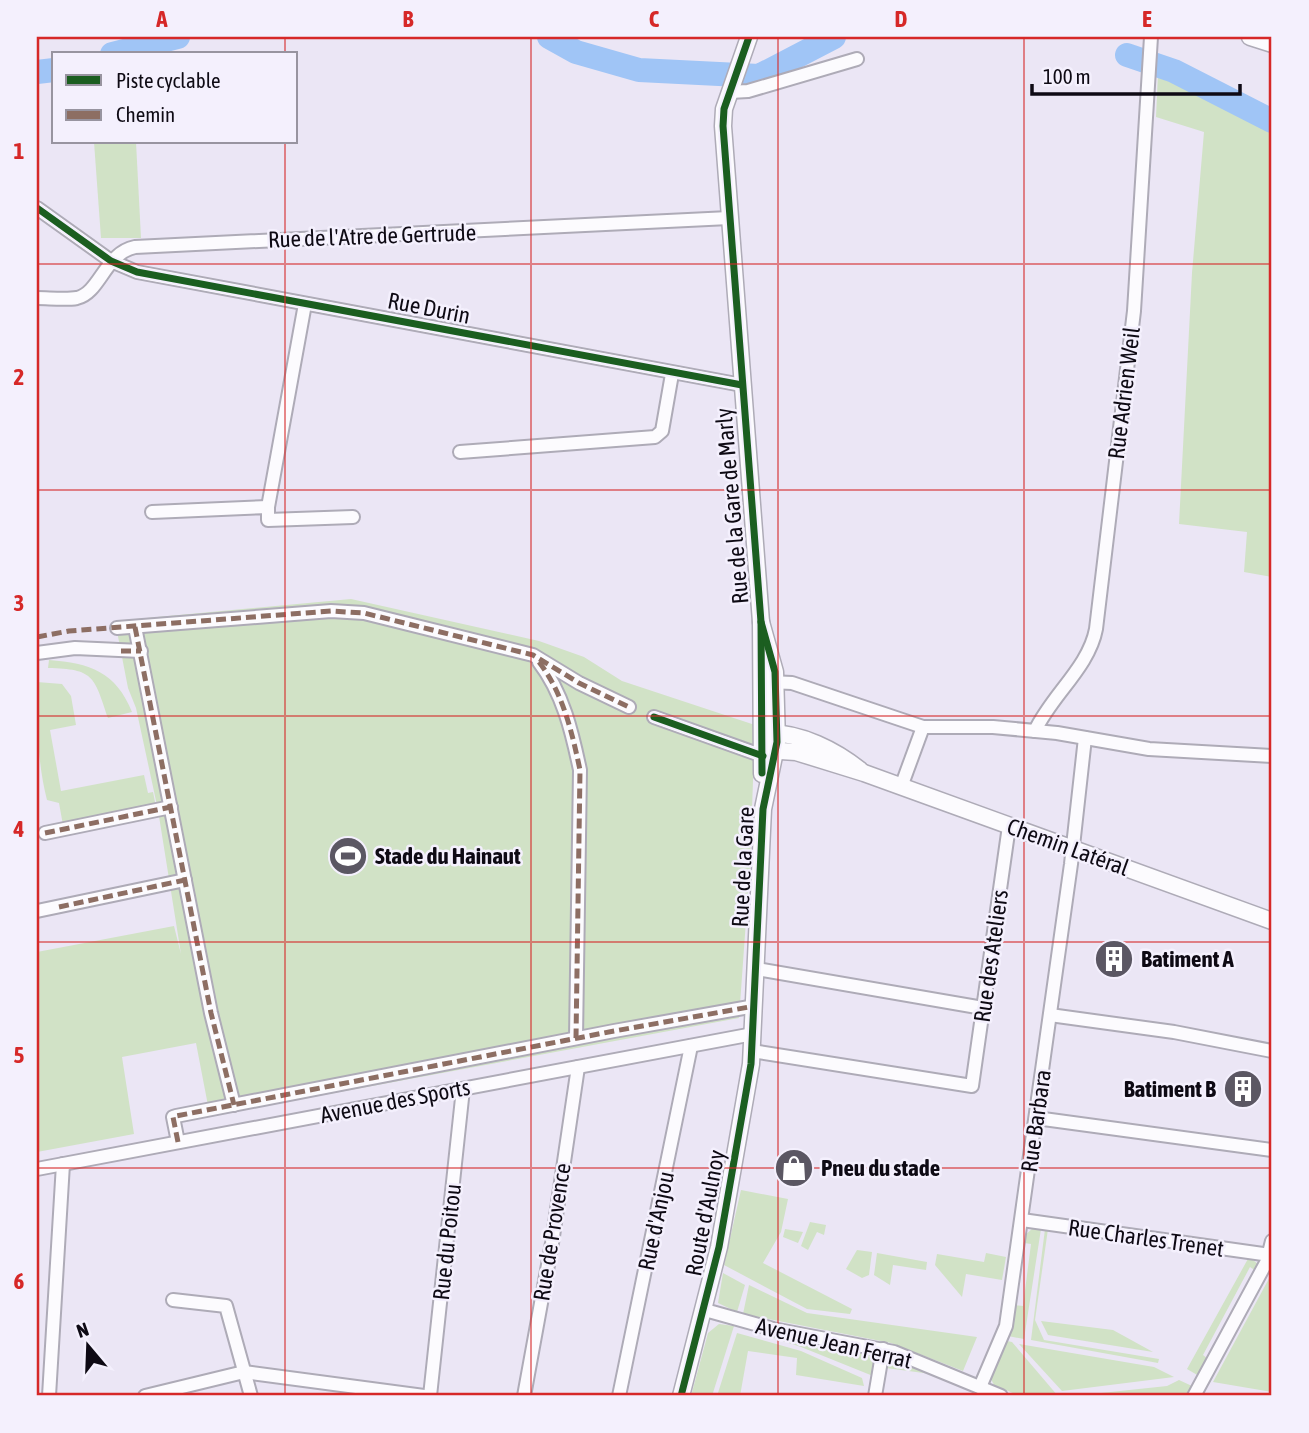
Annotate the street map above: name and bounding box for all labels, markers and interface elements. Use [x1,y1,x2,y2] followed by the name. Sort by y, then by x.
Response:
[155,6,168,32] text: A
[403,6,414,32] text: B
[649,6,660,32] text: C
[895,6,908,32] text: D
[1142,6,1152,32] text: E
[52,52,298,144] legend
[1032,52,1241,96] scale bar
[1043,64,1091,88] text: 100 m
[116,68,221,92] text: Piste cyclable
[116,102,175,126] text: Chemin
[14,138,25,164] text: 1
[267,219,477,253] street label: Rue de l'Atre de Gertrude
[386,287,472,329] street label: Rue Durin
[1103,325,1145,461] street label: Rue Adrien Weil
[14,364,24,390] text: 2
[710,407,754,605] street label: Rue de la Gare de Marly
[14,590,24,616] text: 3
[727,806,759,928] street label: Rue de la Gare
[1004,813,1132,881] street label: Chemin Latéral
[13,816,25,842] text: 4
[327,835,369,877] sports icon: Stade du Hainaut
[375,843,521,869] place label: Stade du Hainaut
[969,888,1013,1024] street label: Rue des Ateliers
[1093,938,1135,980] building icon: Batiment A
[1141,946,1234,972] place label: Batiment A
[14,1042,25,1068] text: 5
[1016,1068,1056,1174] street label: Rue Barbara
[1222,1068,1264,1110] building icon: Batiment B
[318,1074,472,1128] street label: Avenue des Sports
[1124,1076,1216,1102] place label: Batiment B
[773,1147,815,1189] shop icon: Pneu du stade
[680,1148,730,1278] street label: Route d'Aulnoy
[821,1155,940,1181] place label: Pneu du stade
[528,1161,576,1303] street label: Rue de Provence
[633,1169,679,1273] street label: Rue d'Anjou
[428,1183,466,1301] street label: Rue du Poitou
[1066,1214,1226,1262] street label: Rue Charles Trenet
[14,1268,25,1294] text: 6
[52,1310,122,1380] north arrow
[753,1312,915,1374] street label: Avenue Jean Ferrat
[74,1318,91,1342] text: N

